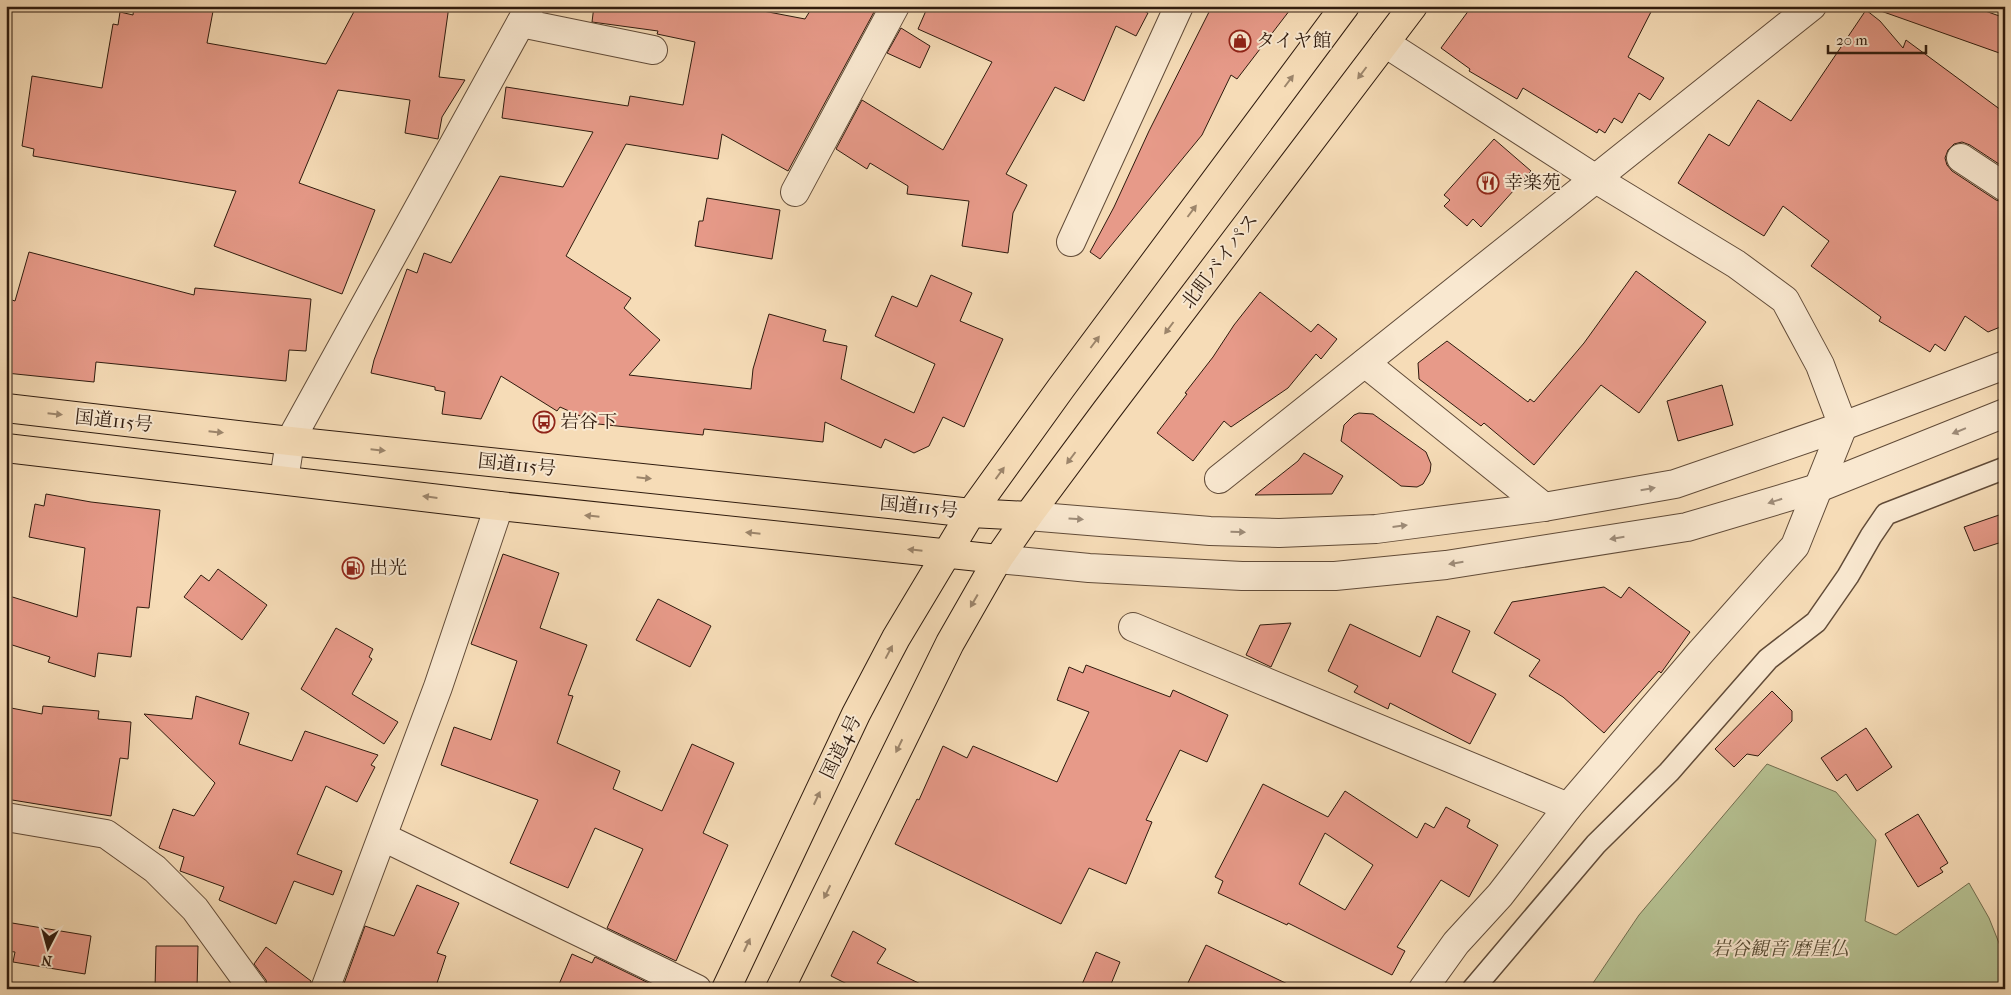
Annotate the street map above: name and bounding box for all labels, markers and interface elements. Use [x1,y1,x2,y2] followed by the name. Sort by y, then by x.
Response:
[1828,22,1926,54] scale bar
[1228,29,1252,53] shop icon: タイヤ館
[1256,30,1332,52] place label: タイヤ館
[1836,31,1868,49] text: 20 m
[1357,66,1368,79] one-way arrow
[1284,75,1295,88] one-way arrow
[1476,171,1500,195] restaurant icon: 幸楽苑
[1504,172,1561,194] place label: 幸楽苑
[1187,204,1197,218] one-way arrow
[1177,209,1263,313] street label: 北町バイパス
[1164,321,1174,335] one-way arrow
[1090,335,1100,349] one-way arrow
[74,406,154,436] street label: 国道115号
[47,410,63,418] one-way arrow
[532,410,556,434] bus stop icon: 岩谷下
[560,411,617,433] place label: 岩谷下
[208,428,224,436] one-way arrow
[1952,428,1967,436] one-way arrow
[370,446,386,454] one-way arrow
[477,450,557,480] street label: 国道115号
[1066,451,1077,464] one-way arrow
[994,467,1005,480] one-way arrow
[636,474,652,482] one-way arrow
[1640,485,1656,493] one-way arrow
[879,492,959,522] street label: 国道115号
[422,493,438,501] one-way arrow
[1767,497,1782,505] one-way arrow
[583,511,599,519] one-way arrow
[1069,516,1085,524] one-way arrow
[1393,522,1409,530] one-way arrow
[1231,528,1247,536] one-way arrow
[745,529,761,537] one-way arrow
[1608,534,1624,542] one-way arrow
[906,546,922,554] one-way arrow
[341,556,365,580] fuel station icon: 出光
[369,557,407,579] place label: 出光
[1448,560,1464,568] one-way arrow
[969,595,978,608] one-way arrow
[884,645,893,659] one-way arrow
[816,712,866,782] street label: 国道4号
[895,739,903,753] one-way arrow
[813,791,821,805] one-way arrow
[823,884,832,899] one-way arrow
[22,922,72,972] north arrow
[743,938,751,952] one-way arrow
[1711,938,1849,960] park label: 岩谷観音 磨崖仏
[40,951,53,969] text: N

